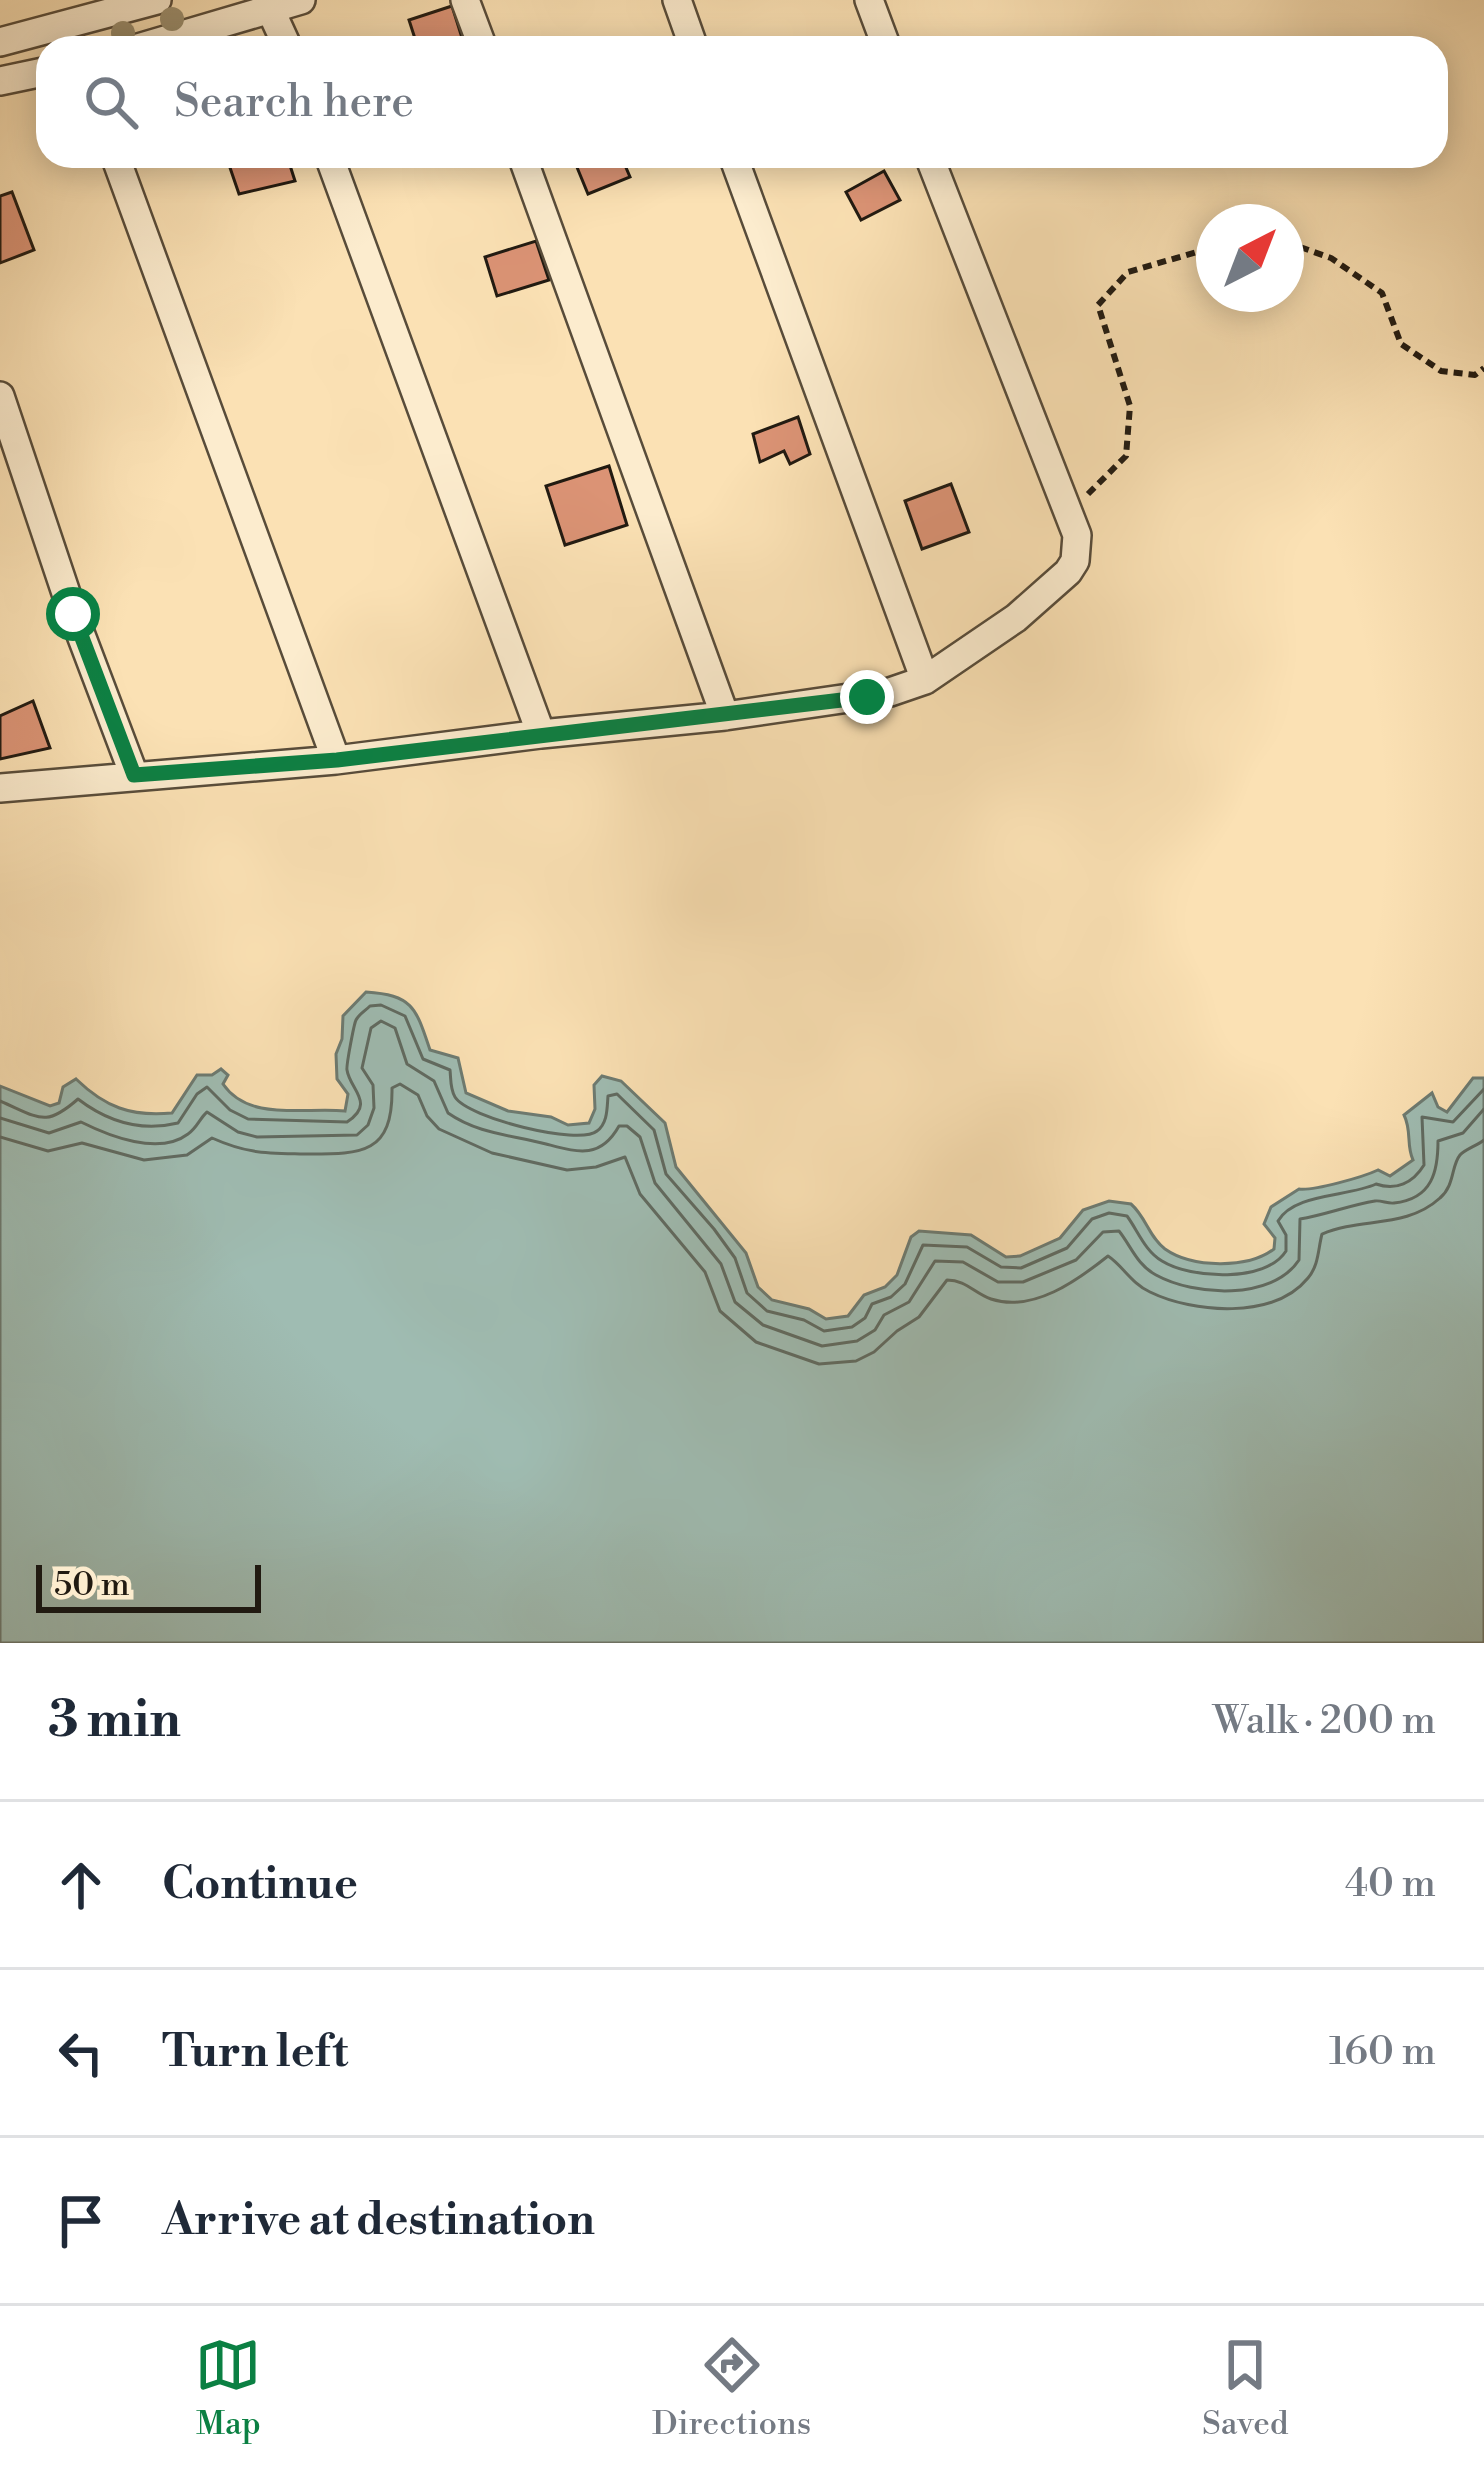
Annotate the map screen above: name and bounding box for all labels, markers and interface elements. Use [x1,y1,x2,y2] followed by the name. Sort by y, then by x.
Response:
[36,36,1448,168] search box
[78,69,144,135] icon: search
[174,74,414,131] text: Search here
[1196,204,1304,312] north arrow
[46,587,100,641] route start
[840,670,894,724] route end
[36,1559,261,1612] scale bar
[54,1565,130,1606] text: 50 m
[48,1689,181,1753] text: 3 min
[1213,1697,1436,1746] text: Walk · 200 m
[48,1852,114,1918] icon: ahead
[162,1856,358,1913] text: Continue
[1345,1860,1436,1909] text: 40 m
[48,2020,114,2086] icon: left
[162,2024,348,2081] text: Turn left
[1329,2028,1436,2077] text: 160 m
[48,2188,114,2254] icon: arrive
[162,2192,595,2249] text: Arrive at destination
[195,2332,261,2445] tab: Map
[652,2332,811,2445] tab: Directions
[1202,2332,1289,2445] tab: Saved

